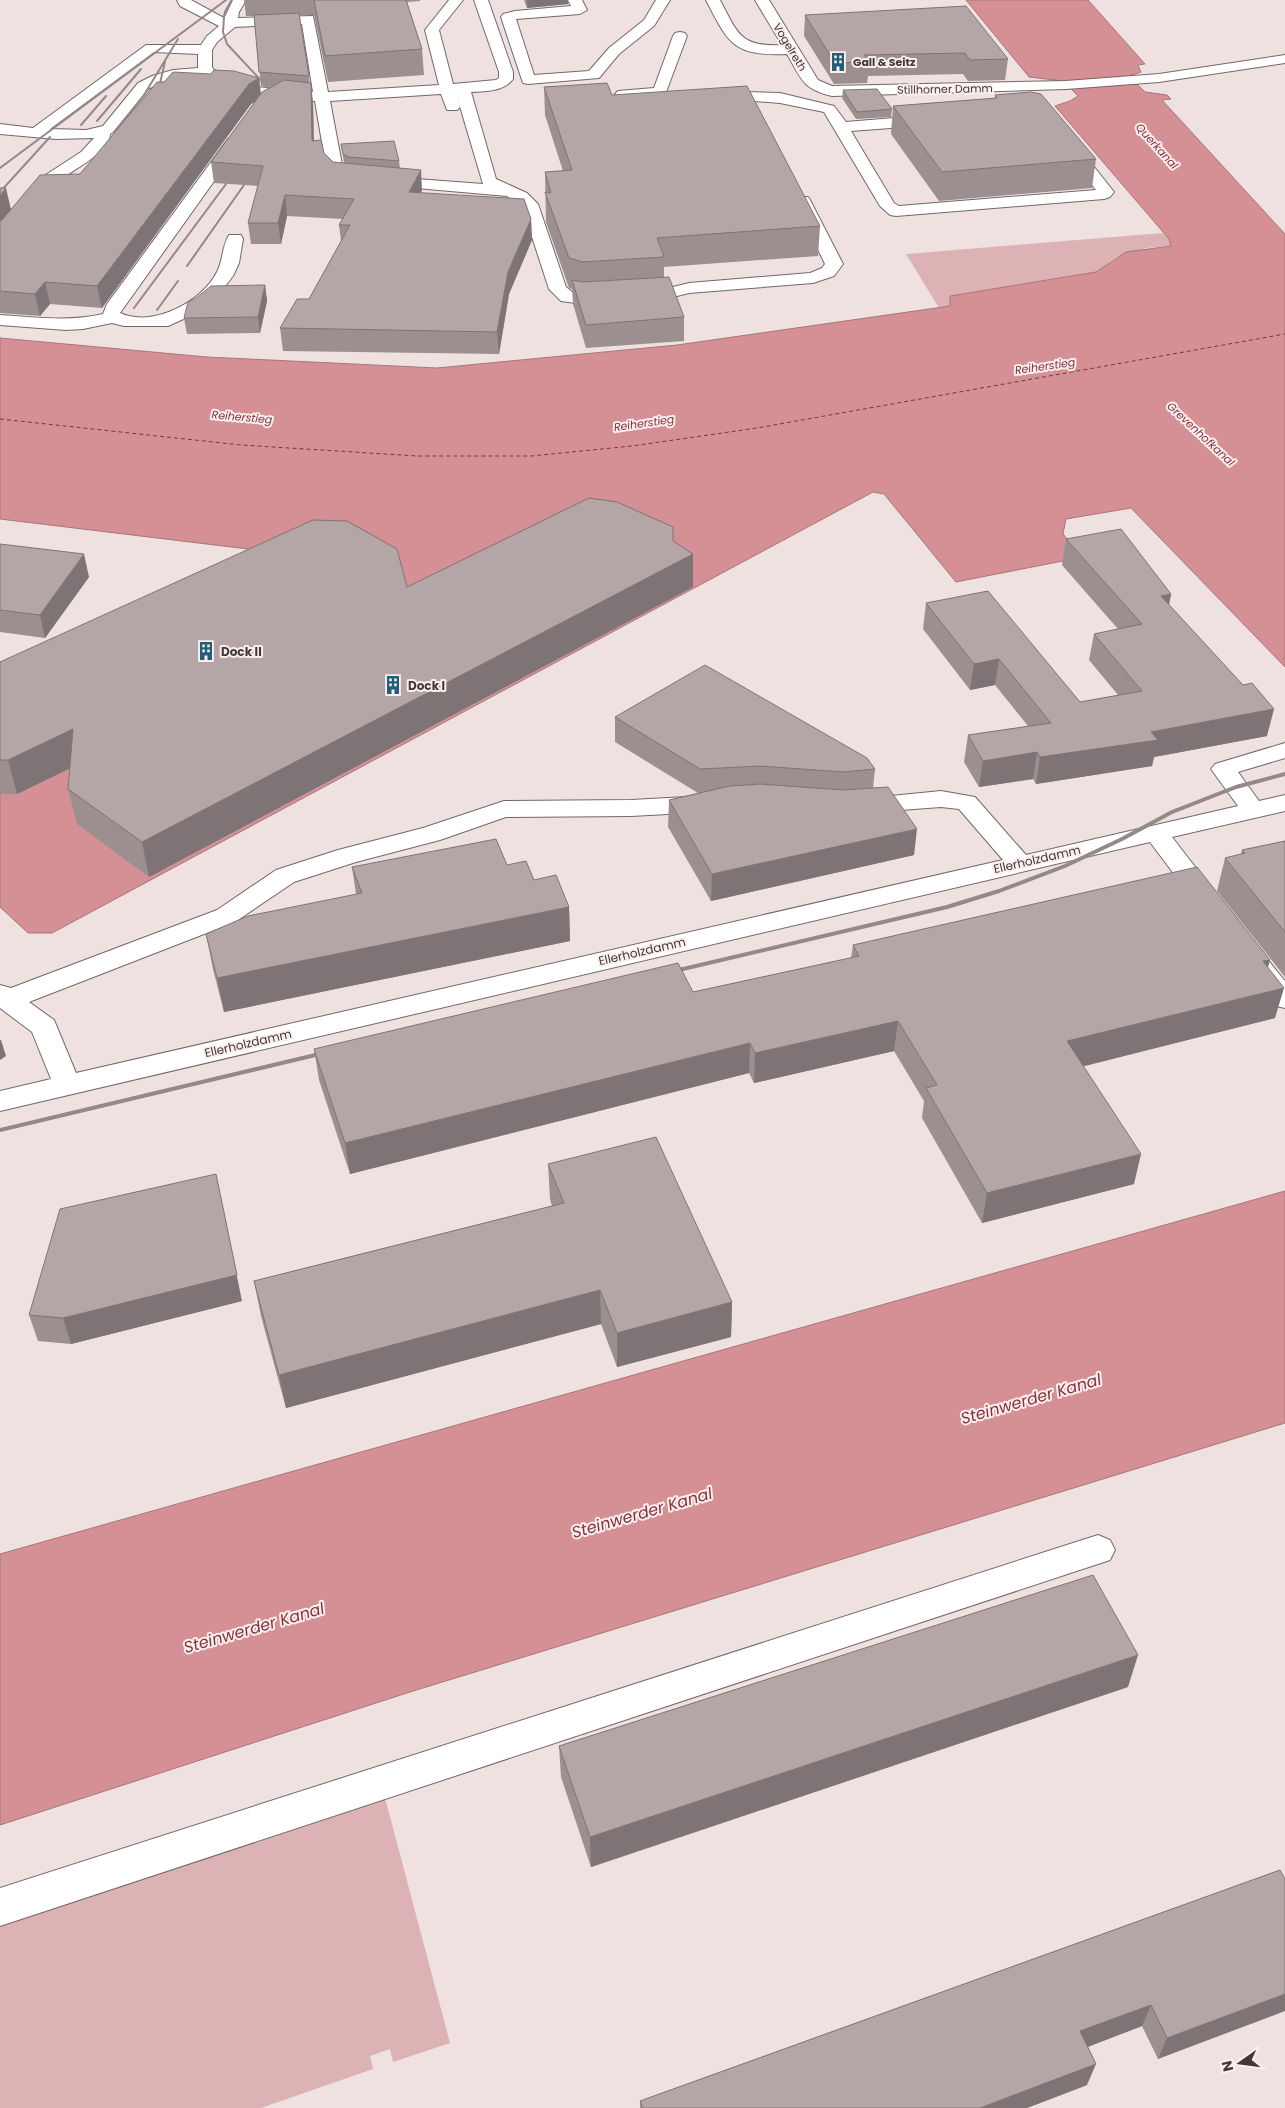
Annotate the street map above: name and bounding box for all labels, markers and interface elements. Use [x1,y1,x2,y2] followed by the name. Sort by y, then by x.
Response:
[769,20,811,74] street label: Vogelreth
[827,51,849,73] building icon: Gall & Seitz
[853,54,916,70] place label: Gall & Seitz
[897,80,993,98] street label: Stillhorner Damm
[1132,119,1182,173] water label: Querkanal
[1014,354,1077,378] water label: Reiherstieg
[1164,398,1239,470] water label: Grevenhofkanal
[211,406,274,428] water label: Reiherstieg
[613,411,676,435] water label: Reiherstieg
[195,640,217,662] building icon: Dock II
[221,643,262,660] place label: Dock II
[382,674,404,696] building icon: Dock I
[408,677,445,694] place label: Dock I
[992,841,1082,877] street label: Ellerholzdamm
[597,933,687,969] street label: Ellerholzdamm
[203,1025,293,1061] street label: Ellerholzdamm
[958,1368,1104,1430] water label: Steinwerder Kanal
[569,1482,715,1544] water label: Steinwerder Kanal
[181,1597,327,1659] water label: Steinwerder Kanal
[1215,2038,1265,2088] north arrow
[1216,2059,1238,2074] text: N

